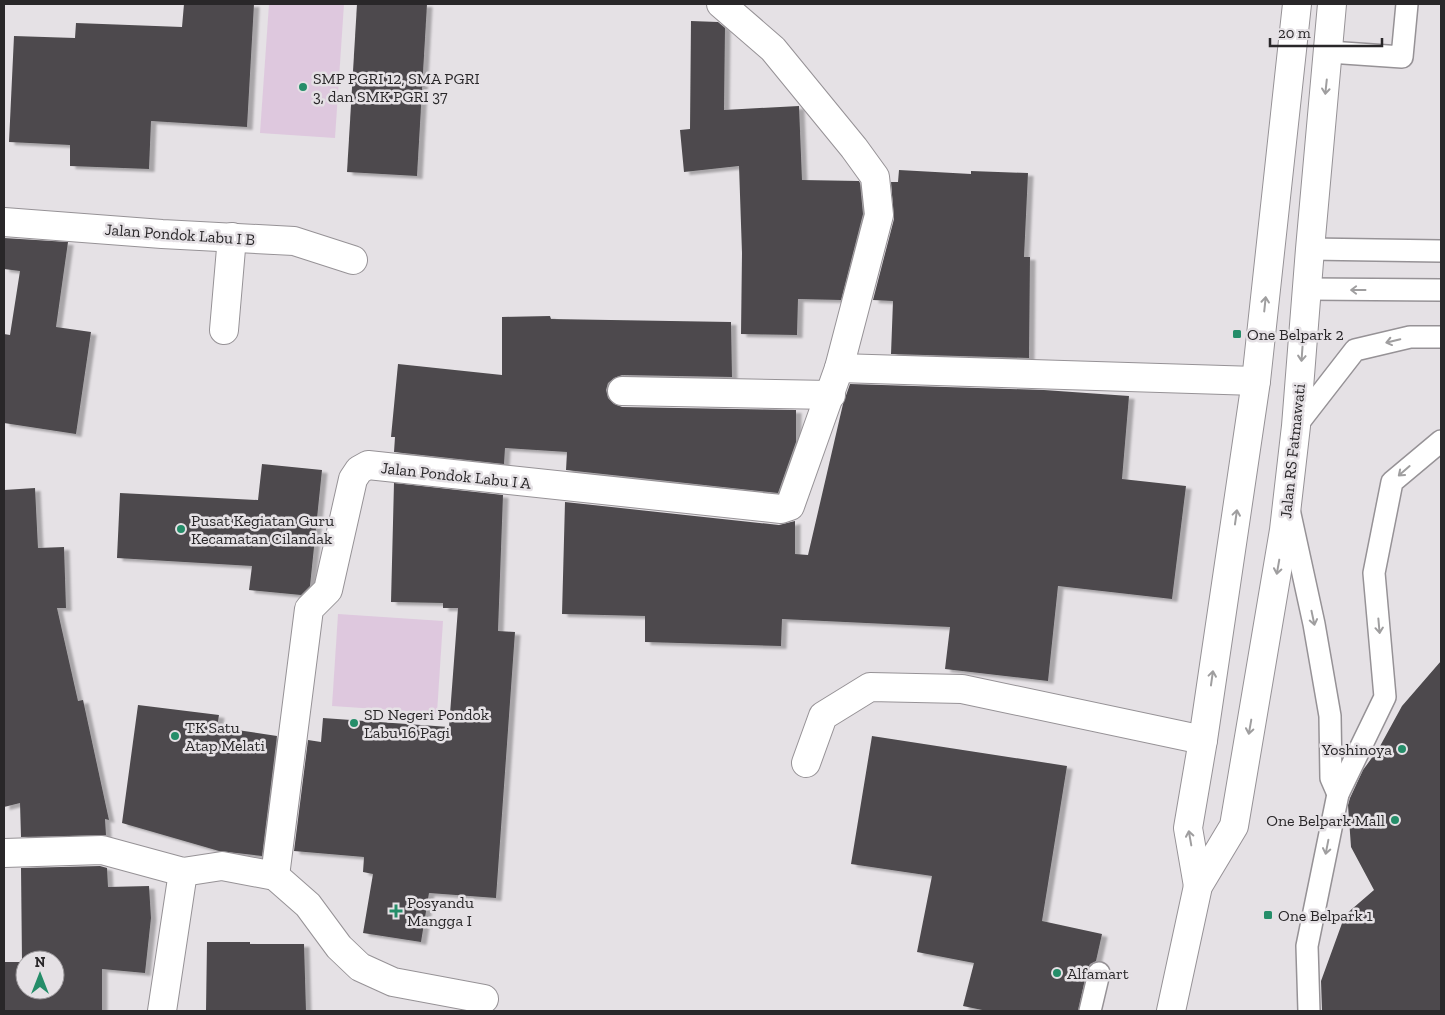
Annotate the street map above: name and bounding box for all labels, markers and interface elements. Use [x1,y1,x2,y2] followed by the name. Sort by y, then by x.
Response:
[1270,15,1382,47] scale bar
[1278,24,1311,42] text: 20 m
[313,69,480,106] place label: SMP PGRI 12, SMA PGRI 3, dan SMK PGRI 37
[1321,79,1330,95] one-way arrow
[297,81,309,93] marker: SMP PGRI 12, SMA PGRI 3, dan SMK PGRI 37
[104,220,256,249] street label: Jalan Pondok Labu I B
[1350,285,1366,295] one-way arrow
[1260,296,1270,312] one-way arrow
[1247,325,1344,344] place label: One Belpark 2
[1231,328,1243,340] marker: One Belpark 2
[1385,337,1401,346] one-way arrow
[1297,345,1306,361] one-way arrow
[1276,382,1309,519] street label: Jalan RS Fatmawati
[380,458,533,493] street label: Jalan Pondok Labu I A
[1398,466,1411,477] one-way arrow
[1231,509,1241,525] one-way arrow
[191,511,334,548] place label: Pusat Kegiatan Guru Kecamatan Cilandak
[175,523,187,535] marker: Pusat Kegiatan Guru Kecamatan Cilandak
[1272,559,1282,575] one-way arrow
[1309,610,1318,626] one-way arrow
[1374,618,1384,634] one-way arrow
[1208,670,1218,686] one-way arrow
[364,705,490,742] place label: SD Negeri Pondok Labu 16 Pagi
[348,717,360,729] marker: SD Negeri Pondok Labu 16 Pagi
[185,718,265,755] place label: TK Satu Atap Melati
[1245,719,1255,735] one-way arrow
[169,730,181,742] marker: TK Satu Atap Melati
[1321,740,1392,759] place label: Yoshinoya
[1396,743,1408,755] marker: Yoshinoya
[1266,811,1385,830] place label: One Belpark Mall
[1389,814,1401,826] marker: One Belpark Mall
[1185,830,1195,846] one-way arrow
[1322,838,1331,854] one-way arrow
[407,893,474,930] place label: Posyandu Mangga I
[389,904,403,918] marker: Posyandu Mangga I
[1278,906,1373,925] place label: One Belpark 1
[1262,909,1274,921] marker: One Belpark 1
[15,950,65,1000] north arrow
[35,954,46,971] text: N
[1067,964,1129,983] place label: Alfamart
[1051,967,1063,979] marker: Alfamart

